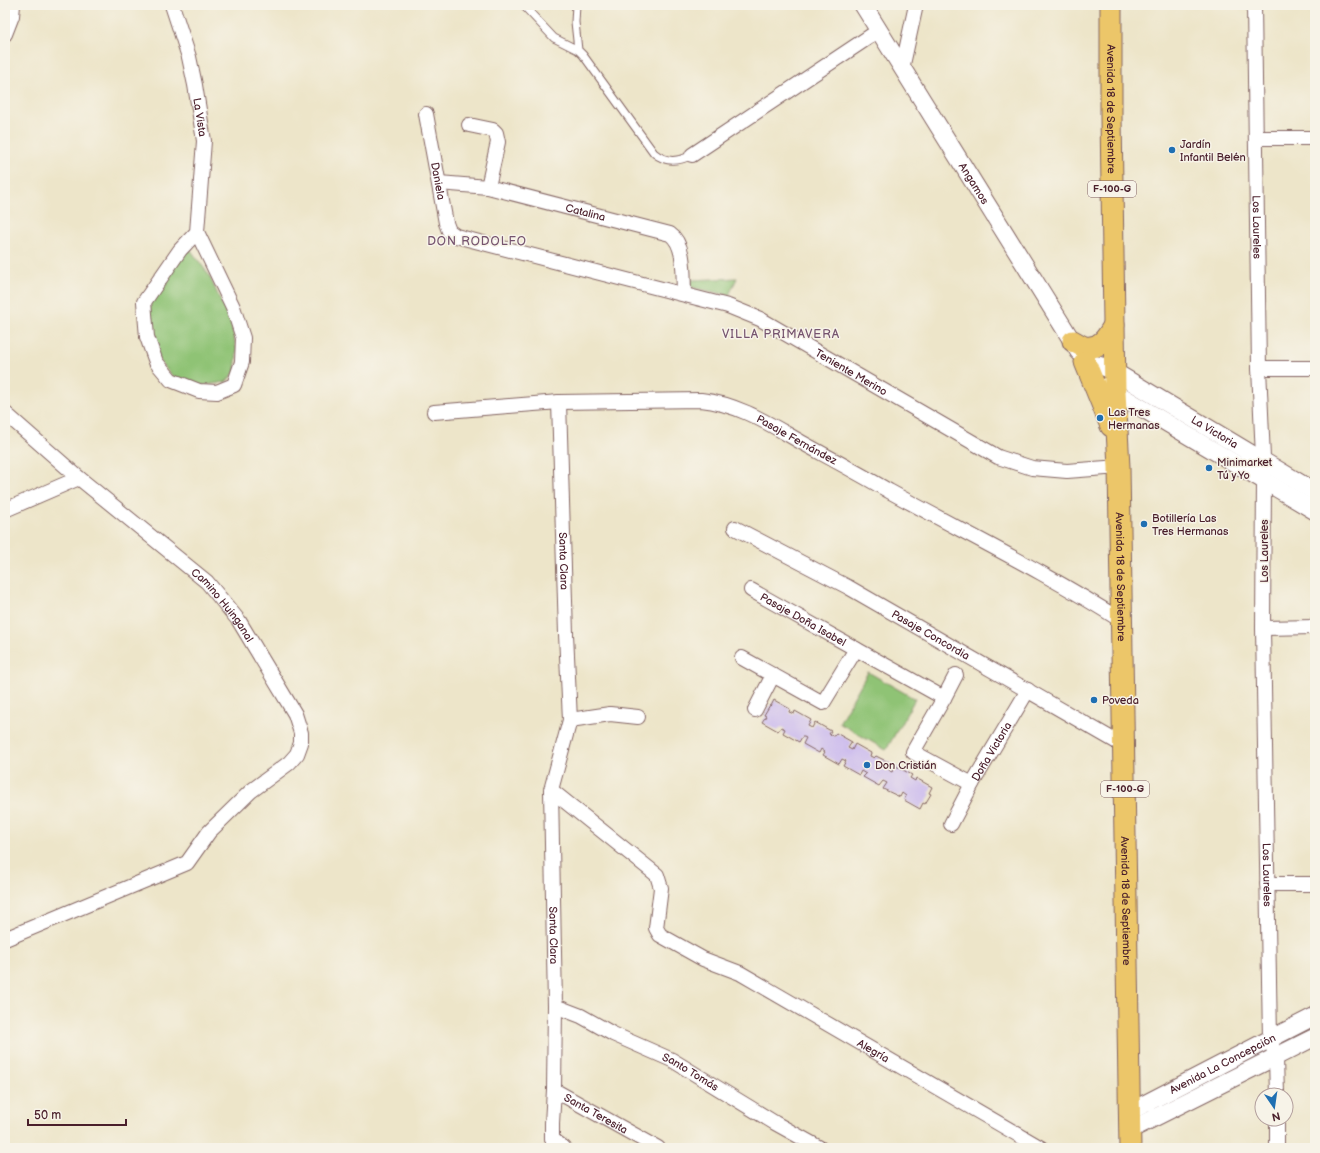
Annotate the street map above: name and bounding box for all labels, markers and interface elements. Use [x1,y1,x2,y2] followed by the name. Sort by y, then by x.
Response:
[1105,44,1118,174] street label: Avenida 18 de Septiembre
[191,97,210,138] street label: La Vista
[1180,138,1246,164] place label: Jardín Infantil Belén
[1167,145,1177,155] marker: Jardín Infantil Belén
[956,160,992,207] street label: Angamos
[428,161,448,201] street label: Daniela
[1088,181,1136,197] road number: F-100-G
[1250,195,1264,259] street label: Los Laureles
[564,201,607,224] street label: Catalina
[427,234,527,249] district label: DON RODOLFO
[722,327,840,342] district label: VILLA PRIMAVERA
[813,346,890,398] street label: Teniente Merino
[1108,406,1160,432] place label: Las Tres Hermanas
[755,412,840,467] street label: Pasaje Fernández
[1095,413,1105,423] marker: Las Tres Hermanas
[1189,413,1240,451] street label: La Victoria
[1217,456,1273,482] place label: Minimarket Tú y Yo
[1204,463,1214,473] marker: Minimarket Tú y Yo
[1113,512,1128,642] street label: Avenida 18 de Septiembre
[1152,512,1229,538] place label: Botillería Las Tres Hermanas
[1139,519,1149,529] marker: Botillería Las Tres Hermanas
[1258,519,1271,583] street label: Los Laureles
[556,532,571,590] street label: Santa Clara
[189,565,256,644] street label: Camino Huinganal
[758,590,849,649] street label: Pasaje Doña Isabel
[889,607,972,662] street label: Pasaje Concordia
[1102,694,1139,707] place label: Poveda
[1089,695,1099,705] marker: Poveda
[969,719,1014,783] street label: Doña Victoria
[875,759,936,772] place label: Don Cristián
[862,760,872,770] marker: Don Cristián
[1101,781,1149,797] road number: F-100-G
[1118,836,1134,966] street label: Avenida 18 de Septiembre
[1260,843,1274,907] street label: Los Laureles
[547,906,561,964] street label: Santa Clara
[1167,1031,1278,1096] street label: Avenida La Concepción
[855,1036,892,1065] street label: Alegría
[660,1050,722,1094] street label: Santo Tomás
[1254,1087,1294,1127] north arrow
[562,1090,630,1136] street label: Santa Teresita
[28,1101,126,1127] scale bar
[34,1108,61,1123] text: 50 m
[1271,1109,1282,1124] text: N

